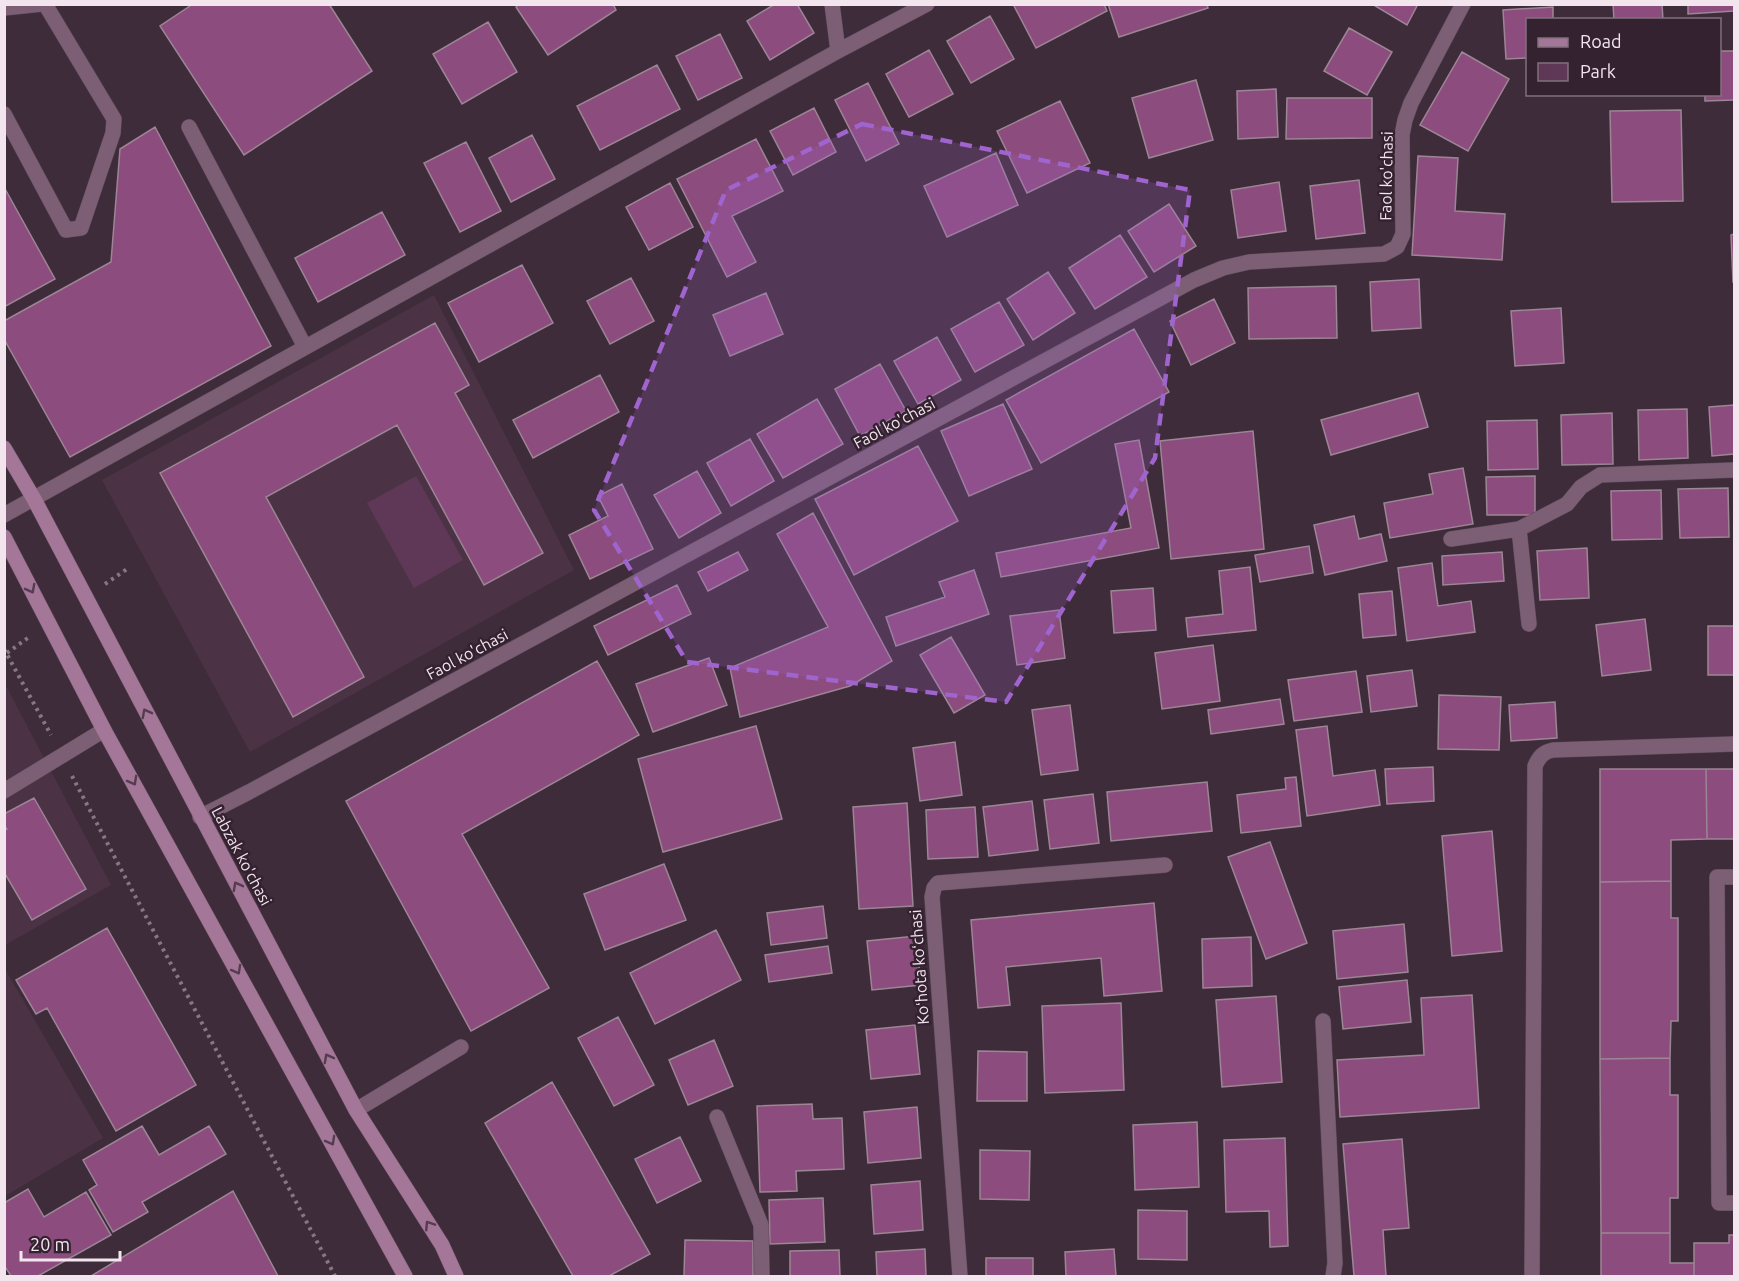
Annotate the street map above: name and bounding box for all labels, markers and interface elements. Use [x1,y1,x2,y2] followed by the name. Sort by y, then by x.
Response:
[1526,18,1721,96] legend
[1580,31,1622,51] text: Road
[1580,61,1616,81] text: Park
[1376,131,1396,221] street label: Faol ko'chasi
[850,394,938,452] street label: Faol ko'chasi
[24,583,36,594] one-way arrow
[423,625,511,683] street label: Faol ko'chasi
[142,709,153,720] one-way arrow
[125,775,137,786] one-way arrow
[208,804,276,908] street label: Labzak ko'chasi
[233,882,244,892] one-way arrow
[906,909,932,1025] street label: Koʻhota koʻchasi
[230,964,241,975] one-way arrow
[324,1054,335,1064] one-way arrow
[324,1135,336,1145] one-way arrow
[425,1221,437,1231] one-way arrow
[21,1224,120,1262] scale bar
[30,1234,70,1254] text: 20 m

